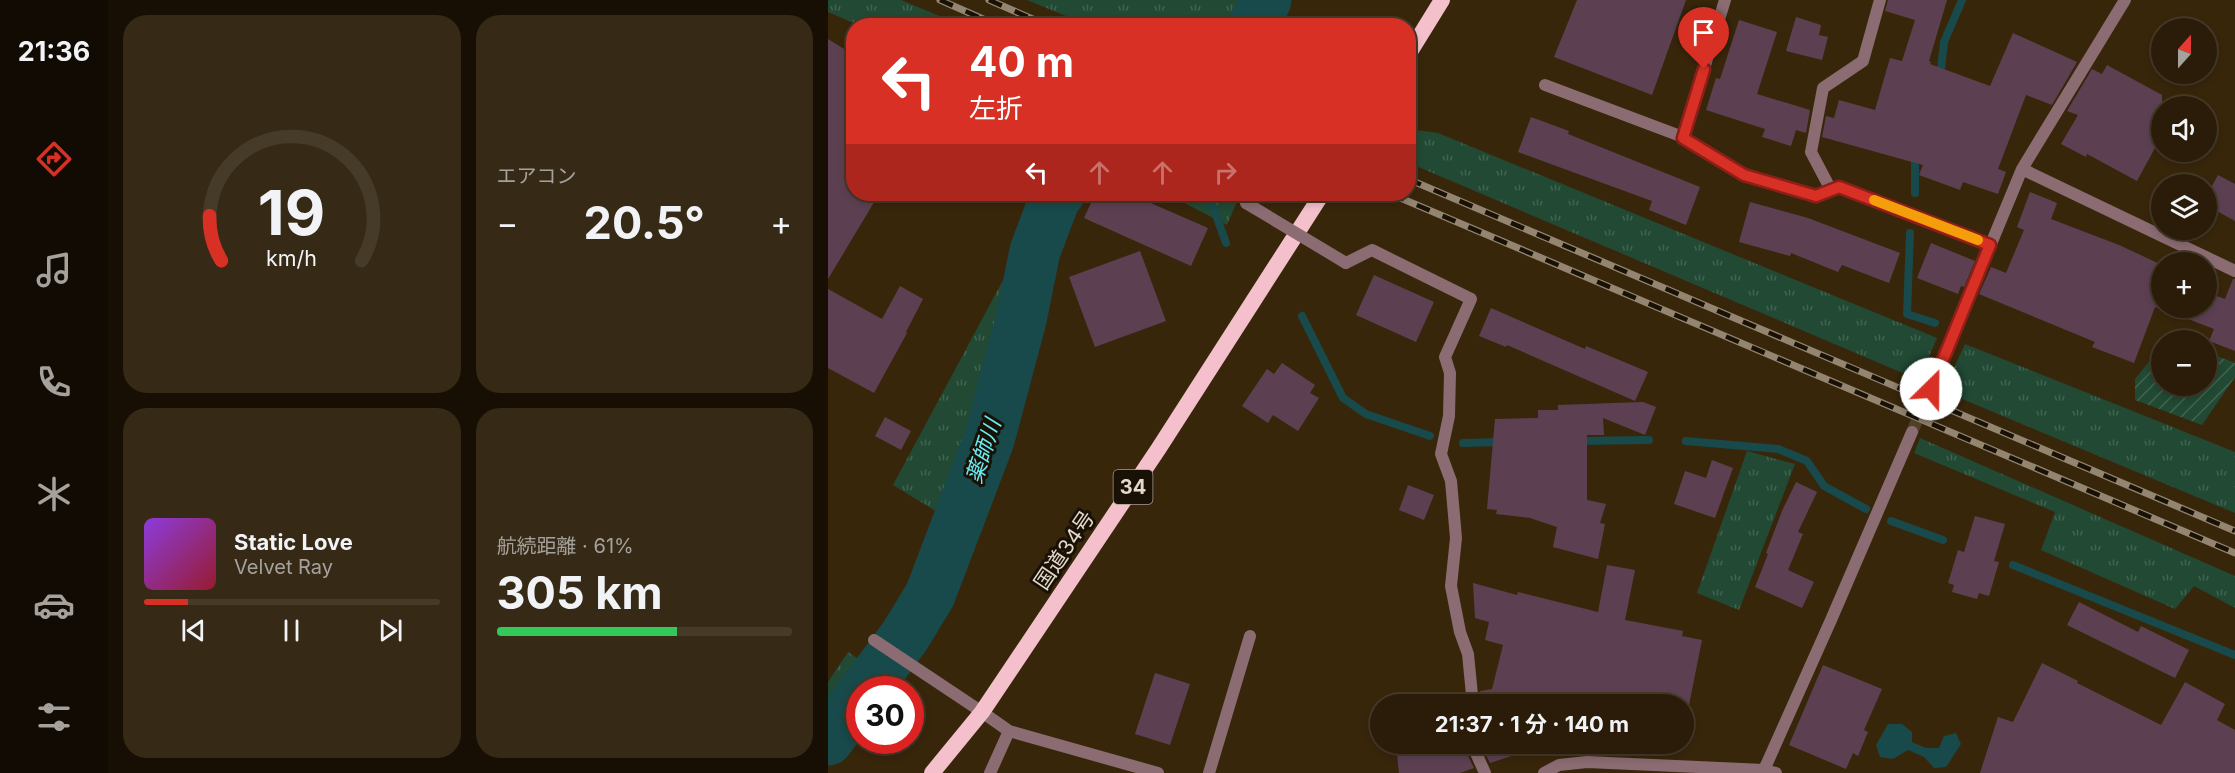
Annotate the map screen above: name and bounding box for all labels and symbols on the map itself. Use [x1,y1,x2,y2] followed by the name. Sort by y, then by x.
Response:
[1678,7,1729,69] pin
[2151,18,2217,84] north arrow
[1899,357,1963,421] position arrow
[960,414,1006,486] water label: 薬師川
[1114,470,1152,504] road number: 34
[1029,506,1099,594] street label: 国道34号
[846,676,924,754] speed limit sign: 30

